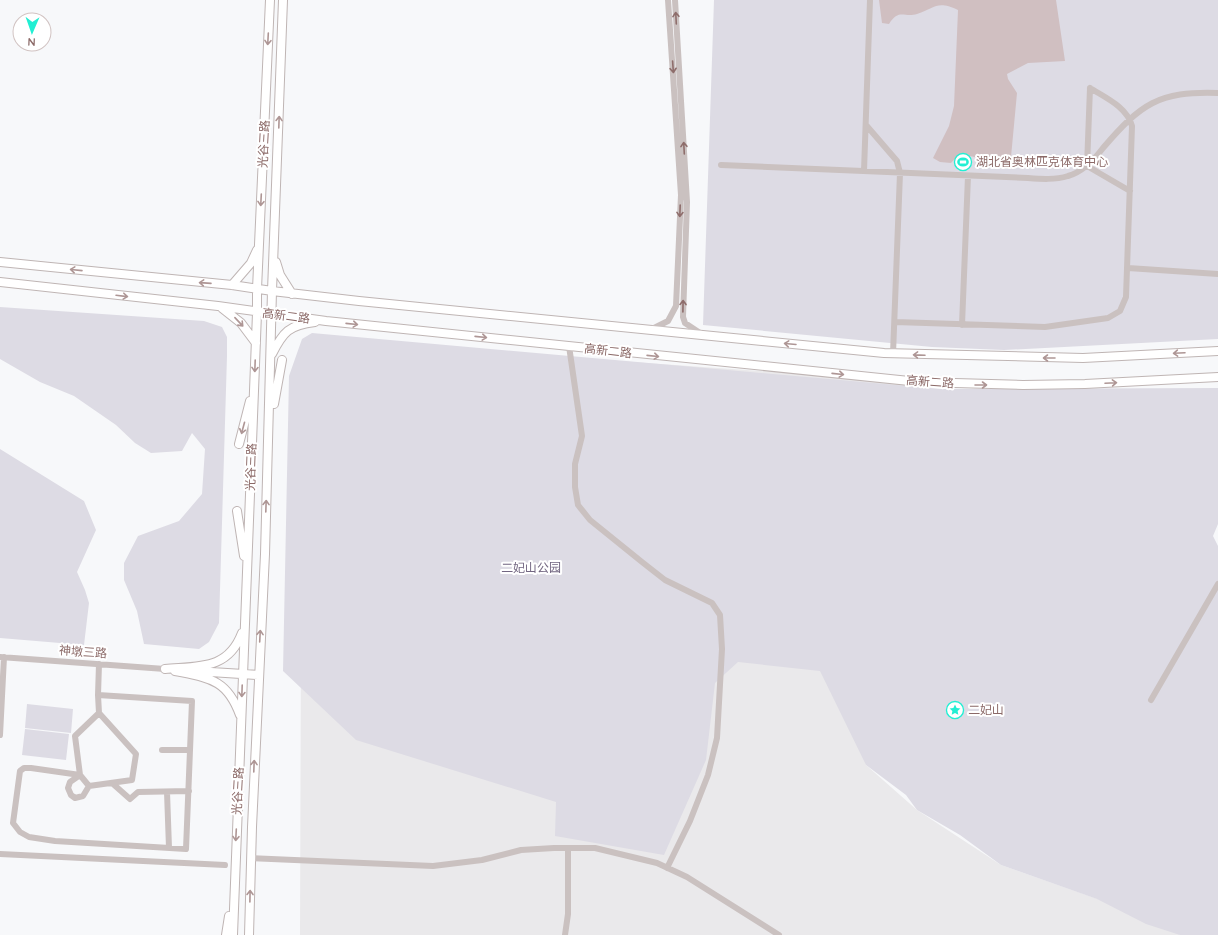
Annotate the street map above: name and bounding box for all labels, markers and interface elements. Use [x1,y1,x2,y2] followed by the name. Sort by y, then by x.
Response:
[12,12,52,52] north arrow
[673,12,680,25] one-way arrow
[265,32,272,45] one-way arrow
[27,35,36,49] text: N
[669,60,676,73] one-way arrow
[275,116,283,129] one-way arrow
[255,120,272,168] street label: 光谷三路
[680,142,687,155] one-way arrow
[953,152,973,172] sports icon: 湖北省奥林匹克体育中心
[976,154,1108,169] place label: 湖北省奥林匹克体育中心
[257,193,265,206] one-way arrow
[677,204,684,217] one-way arrow
[70,267,83,274] one-way arrow
[199,279,212,286] one-way arrow
[115,292,128,299] one-way arrow
[679,300,687,313] one-way arrow
[261,305,311,326] street label: 高新二路
[234,317,244,327] one-way arrow
[345,320,358,328] one-way arrow
[474,333,487,341] one-way arrow
[784,340,797,347] one-way arrow
[583,341,633,360] street label: 高新二路
[1173,350,1186,357] one-way arrow
[913,351,926,358] one-way arrow
[646,352,659,359] one-way arrow
[1043,354,1056,362] one-way arrow
[251,359,259,372] one-way arrow
[831,370,844,378] one-way arrow
[906,372,955,391] street label: 高新二路
[1104,379,1117,386] one-way arrow
[974,381,987,389] one-way arrow
[239,421,246,434] one-way arrow
[242,443,259,491] street label: 光谷三路
[263,500,270,513] one-way arrow
[501,560,561,575] park label: 二妃山公园
[257,630,264,643] one-way arrow
[59,642,108,661] street label: 神墩三路
[239,684,246,697] one-way arrow
[945,700,965,720] place icon: 二妃山
[968,702,1004,717] place label: 二妃山
[251,760,258,773] one-way arrow
[229,767,246,815] street label: 光谷三路
[232,828,240,841] one-way arrow
[247,890,254,903] one-way arrow

